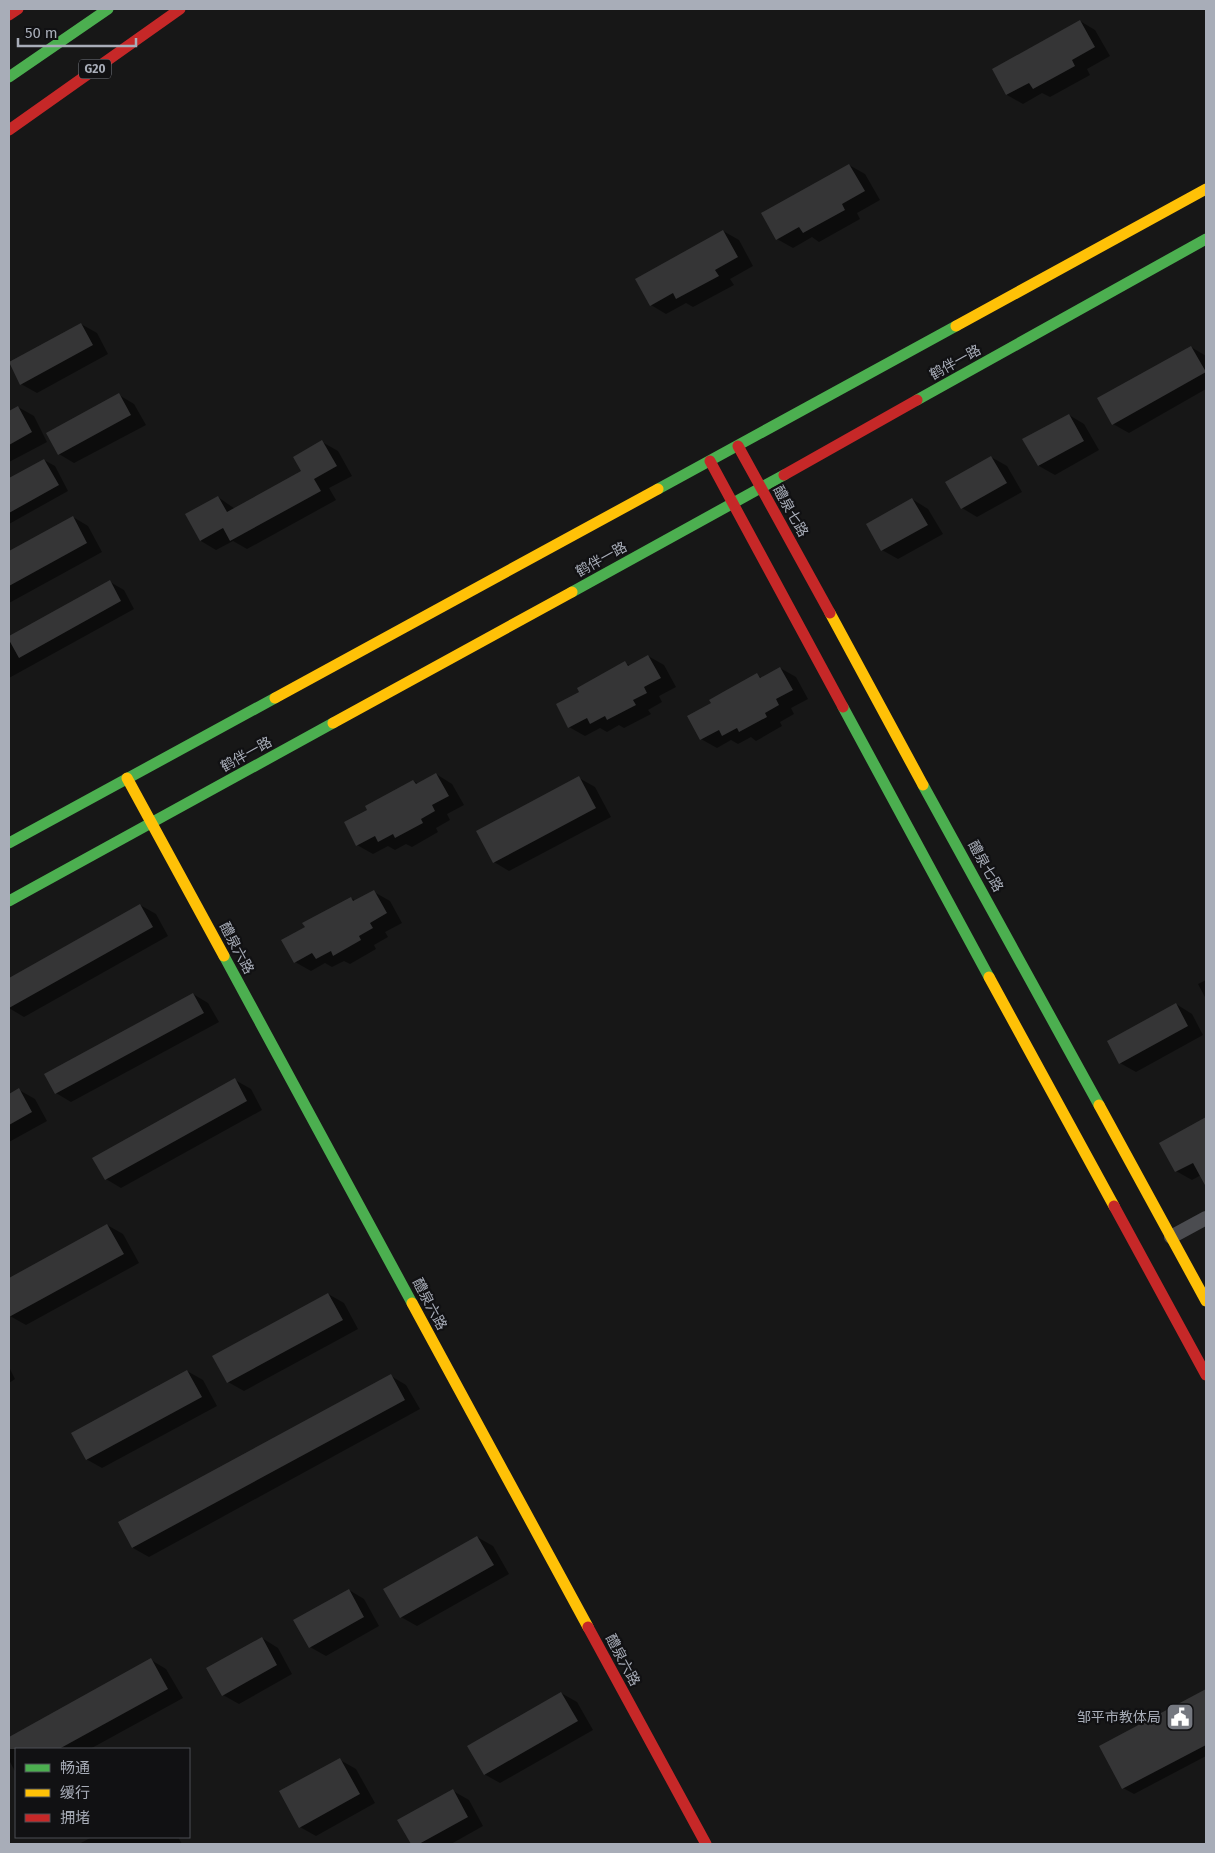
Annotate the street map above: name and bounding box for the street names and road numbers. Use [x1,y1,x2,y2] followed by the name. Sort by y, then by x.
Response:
[79,60,111,78] road number: G20
[927,341,984,383] street label: 鹤伴一路
[770,483,812,540] street label: 醴泉七路
[573,538,630,580] street label: 鹤伴一路
[218,733,275,775] street label: 鹤伴一路
[965,838,1007,895] street label: 醴泉七路
[216,920,257,977] street label: 醴泉六路
[409,1276,450,1333] street label: 醴泉六路
[602,1632,643,1689] street label: 醴泉六路

